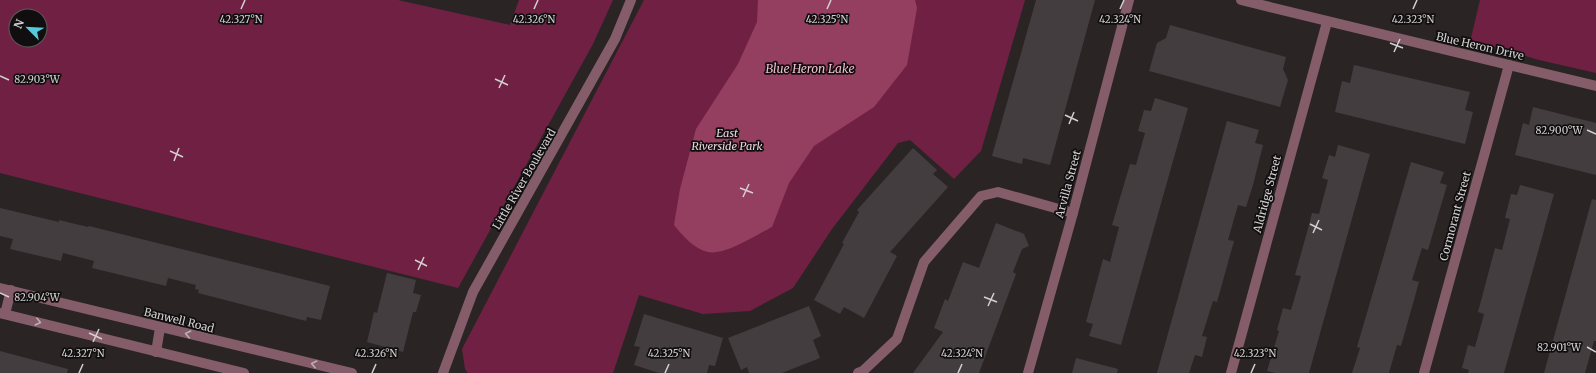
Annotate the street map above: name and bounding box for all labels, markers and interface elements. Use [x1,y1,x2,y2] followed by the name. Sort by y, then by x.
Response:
[8,8,48,48] north arrow
[220,13,263,26] text: 42.327°N
[513,13,555,26] text: 42.326°N
[806,13,848,26] text: 42.325°N
[1099,13,1141,26] text: 42.324°N
[1392,13,1434,26] text: 42.323°N
[11,17,27,31] text: N
[1435,29,1526,63] street label: Blue Heron Drive
[765,61,855,76] water label: Blue Heron Lake
[14,73,61,86] text: 82.903°W
[1536,124,1584,137] text: 82.900°W
[489,126,559,232] street label: Little River Boulevard
[691,126,763,153] park label: East Riverside Park
[1052,148,1084,220] street label: Arvilla Street
[1250,153,1284,235] street label: Aldridge Street
[1436,169,1474,262] street label: Cormorant Street
[14,291,61,304] text: 82.904°W
[142,305,216,336] street label: Banwell Road
[34,317,41,326] one-way arrow
[185,331,191,339] one-way arrow
[1537,341,1582,354] text: 82.901°W
[62,347,105,360] text: 42.327°N
[355,347,397,360] text: 42.326°N
[648,347,690,360] text: 42.325°N
[941,347,983,360] text: 42.324°N
[1234,347,1276,360] text: 42.323°N
[311,360,318,369] one-way arrow

